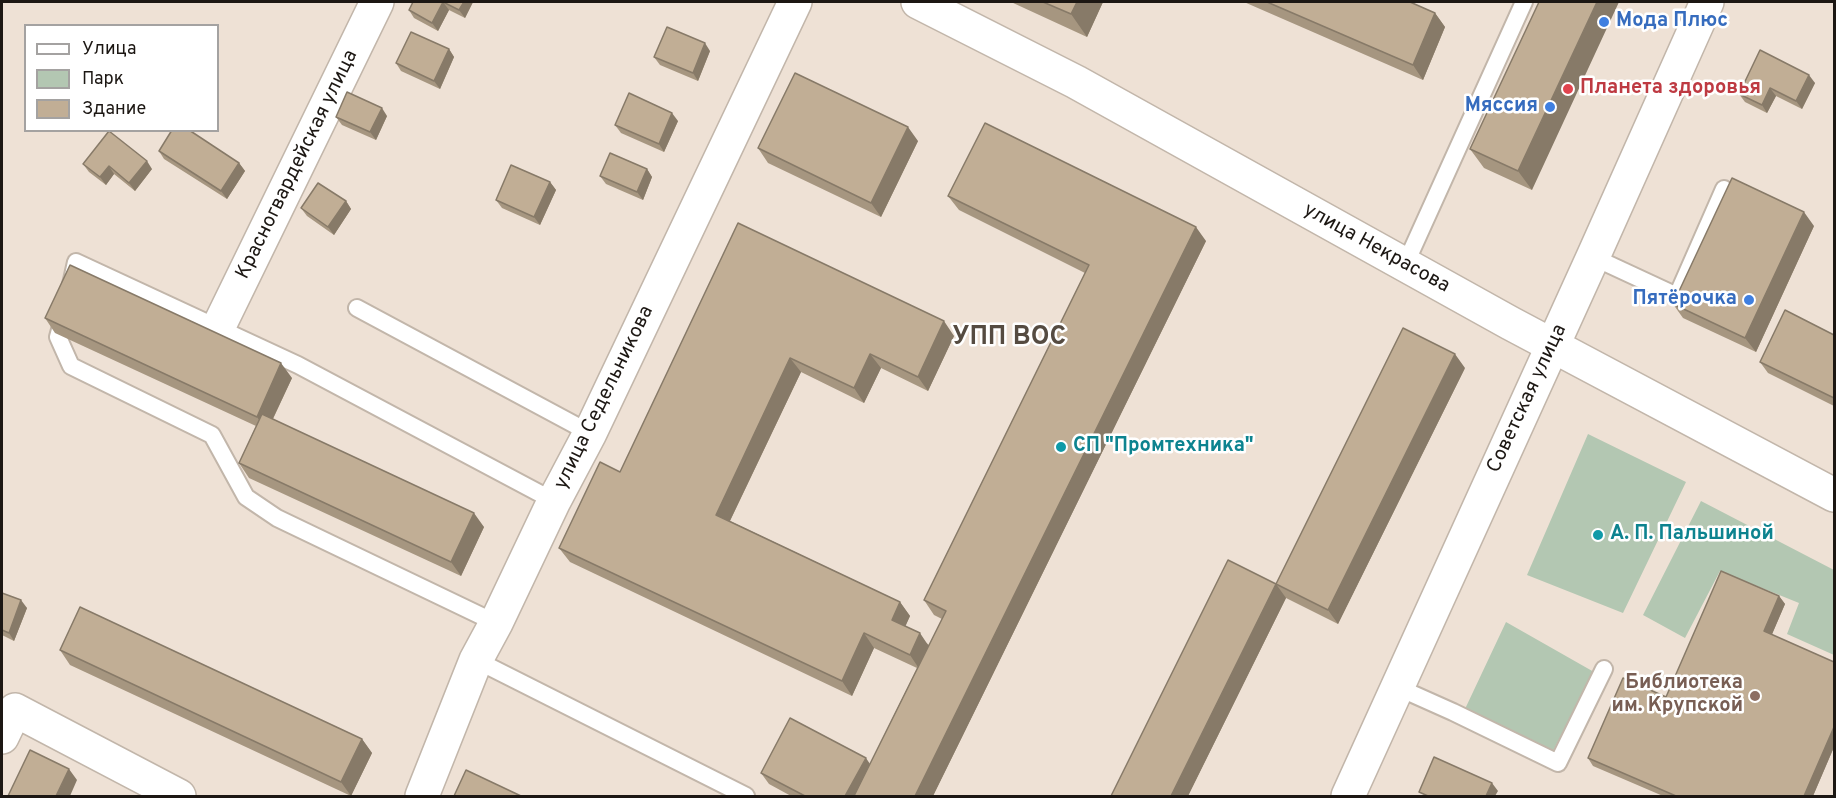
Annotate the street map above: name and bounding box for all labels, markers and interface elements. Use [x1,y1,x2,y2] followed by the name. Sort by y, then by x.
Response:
[1616,10,1728,34] place label: Мода Плюс
[1597,15,1611,29] marker: Мода Плюс
[24,24,219,132] legend
[82,38,136,61] text: Улица
[232,47,364,283] street label: Красногвардейская улица
[82,68,124,91] text: Парк
[1580,77,1761,101] place label: Планета здоровья
[1561,82,1575,96] marker: Планета здоровья
[1465,95,1538,119] place label: Мяссия
[82,98,146,121] text: Здание
[1543,100,1557,114] marker: Мяссия
[1299,199,1453,299] street label: улица Некрасова
[1632,288,1737,312] place label: Пятёрочка
[1742,293,1756,307] marker: Пятёрочка
[550,302,660,494] street label: улица Седельникова
[1483,321,1573,477] street label: Советская улица
[952,323,1066,355] district label: УПП ВОС
[1073,435,1254,459] place label: СП "Промтехника"
[1054,440,1068,454] marker: СП "Промтехника"
[1610,523,1774,547] place label: А. П. Пальшиной
[1591,528,1605,542] marker: А. П. Пальшиной
[1612,672,1743,719] place label: Библиотека им. Крупской
[1748,689,1762,703] marker: Библиотека им. Крупской

